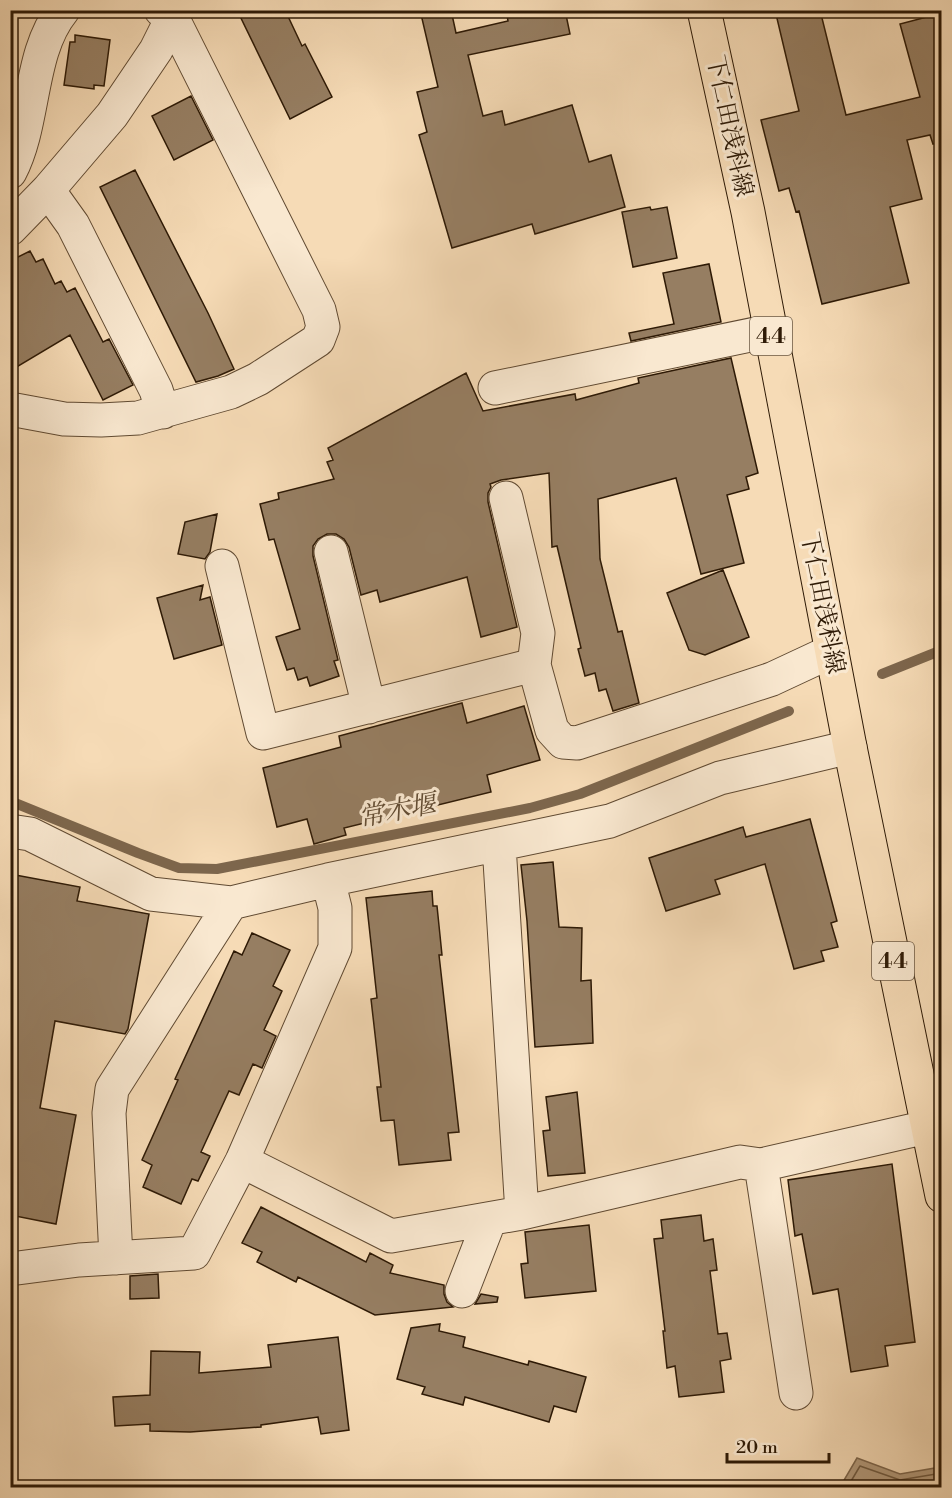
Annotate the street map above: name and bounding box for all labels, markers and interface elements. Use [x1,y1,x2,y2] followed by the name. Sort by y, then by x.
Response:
[699,52,759,200] street label: 下仁田浅科線
[750,317,792,355] road number: 44
[794,529,850,677] street label: 下仁田浅科線
[356,787,442,834] water label: 常木堰
[872,942,914,980] road number: 44
[727,1426,829,1464] scale bar
[736,1436,778,1459] text: 20 m

